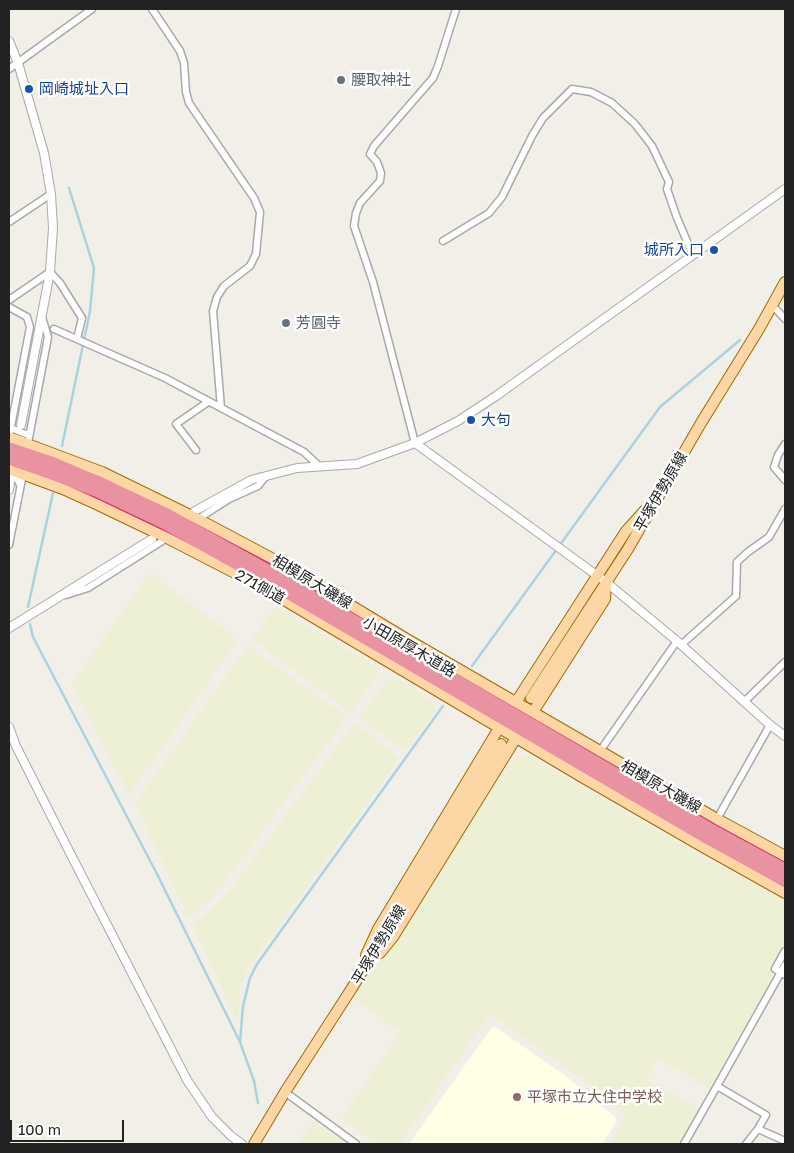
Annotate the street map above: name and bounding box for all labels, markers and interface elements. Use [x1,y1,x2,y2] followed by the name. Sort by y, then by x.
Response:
[351,71,411,89] place label: 腰取神社
[335,74,347,86] marker: 腰取神社
[39,80,129,98] place label: 岡崎城址入口
[23,83,35,95] marker: 岡崎城址入口
[644,241,704,259] place label: 城所入口
[708,244,720,256] marker: 城所入口
[296,314,341,332] place label: 芳圓寺
[280,317,292,329] marker: 芳圓寺
[481,411,511,429] place label: 大句
[465,414,477,426] marker: 大句
[631,449,691,535] street label: 平塚伊勢原線
[269,551,355,613] street label: 相模原大磯線
[232,566,288,608] street label: 271側道
[359,613,459,681] street label: 小田原厚木道路
[618,757,704,817] street label: 相模原大磯線
[348,902,410,988] street label: 平塚伊勢原線
[527,1088,662,1106] place label: 平塚市立大住中学校
[511,1091,523,1103] marker: 平塚市立大住中学校
[12,1110,126,1142] scale bar
[18,1120,61,1138] text: 100 m

